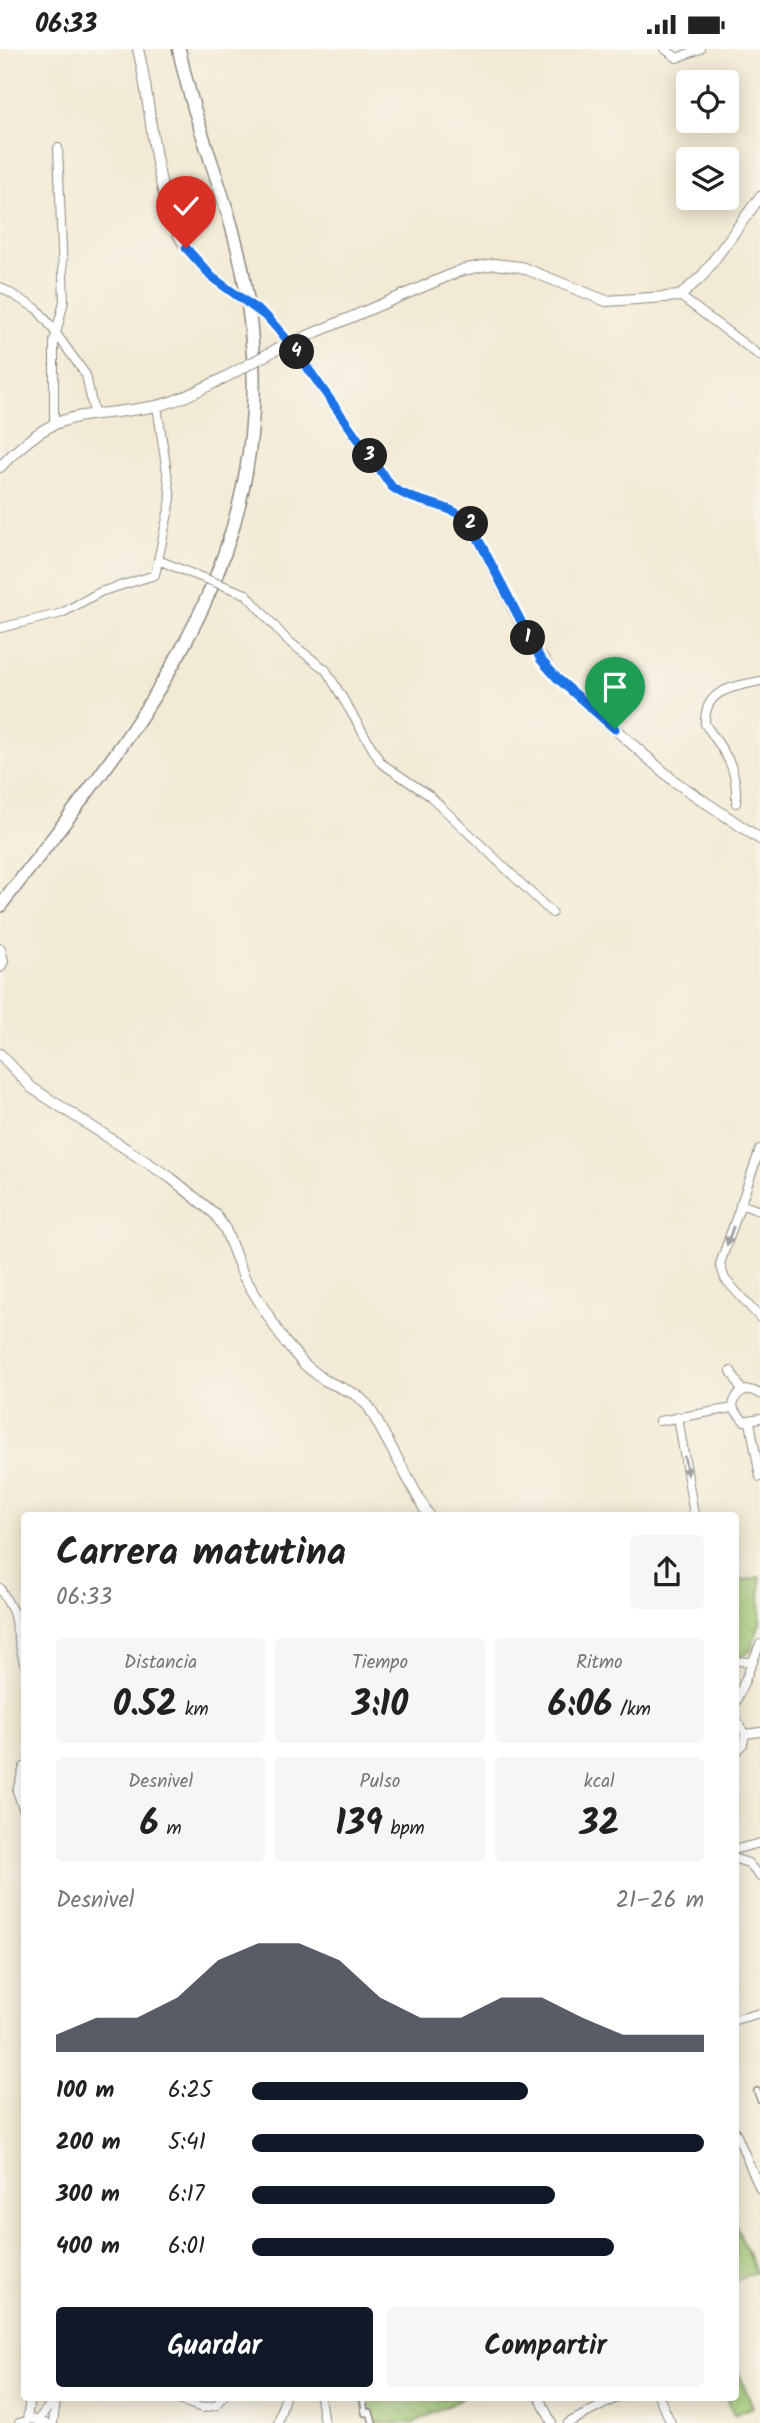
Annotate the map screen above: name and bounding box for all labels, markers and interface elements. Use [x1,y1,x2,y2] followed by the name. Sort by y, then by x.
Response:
[35,4,97,46] text: 06:33
[676,70,739,210] map controls
[676,70,739,133] button: locate
[676,147,739,210] button: layers
[156,176,216,248] pin
[167,187,205,225] icon: check
[280,335,314,369] pin: 4
[291,336,302,366] text: 4
[352,439,388,473] pin: 3
[364,440,375,470] text: 3
[454,507,489,541] pin: 2
[465,508,476,538] text: 2
[510,621,546,655] pin: 1
[525,622,530,652] text: 1
[585,657,645,729] pin
[596,668,634,706] icon: arrive
[724,1226,734,1247] one-way arrow
[681,1456,692,1478] one-way arrow
[56,1524,346,1584] text: Carrera matutina
[630,1535,704,1609] button: share
[56,1580,112,1616] text: 06:33
[124,1648,197,1678] text: Distancia
[352,1648,408,1678] text: Tiempo
[576,1648,623,1678] text: Ritmo
[113,1678,177,1734] text: 0.52
[352,1678,408,1734] text: 3:10
[548,1678,612,1734] text: 6:06
[177,1695,209,1725] text: km
[612,1695,651,1725] text: /km
[128,1767,193,1797] text: Desnivel
[360,1767,400,1797] text: Pulso
[584,1767,615,1797] text: kcal
[140,1797,159,1853] text: 6
[335,1797,383,1853] text: 139
[580,1797,619,1853] text: 32
[159,1814,182,1844] text: m
[383,1814,425,1844] text: bpm
[56,1883,134,1919] text: Desnivel
[616,1883,704,1919] text: 21–26 m
[56,2073,114,2109] text: 100 m
[168,2073,212,2109] text: 6:25
[56,2125,121,2161] text: 200 m
[168,2125,206,2161] text: 5:41
[56,2177,120,2213] text: 300 m
[168,2177,204,2213] text: 6:17
[56,2229,120,2265] text: 400 m
[168,2229,205,2265] text: 6:01
[56,2307,373,2387] button: Guardar
[387,2307,704,2387] button: Compartir

